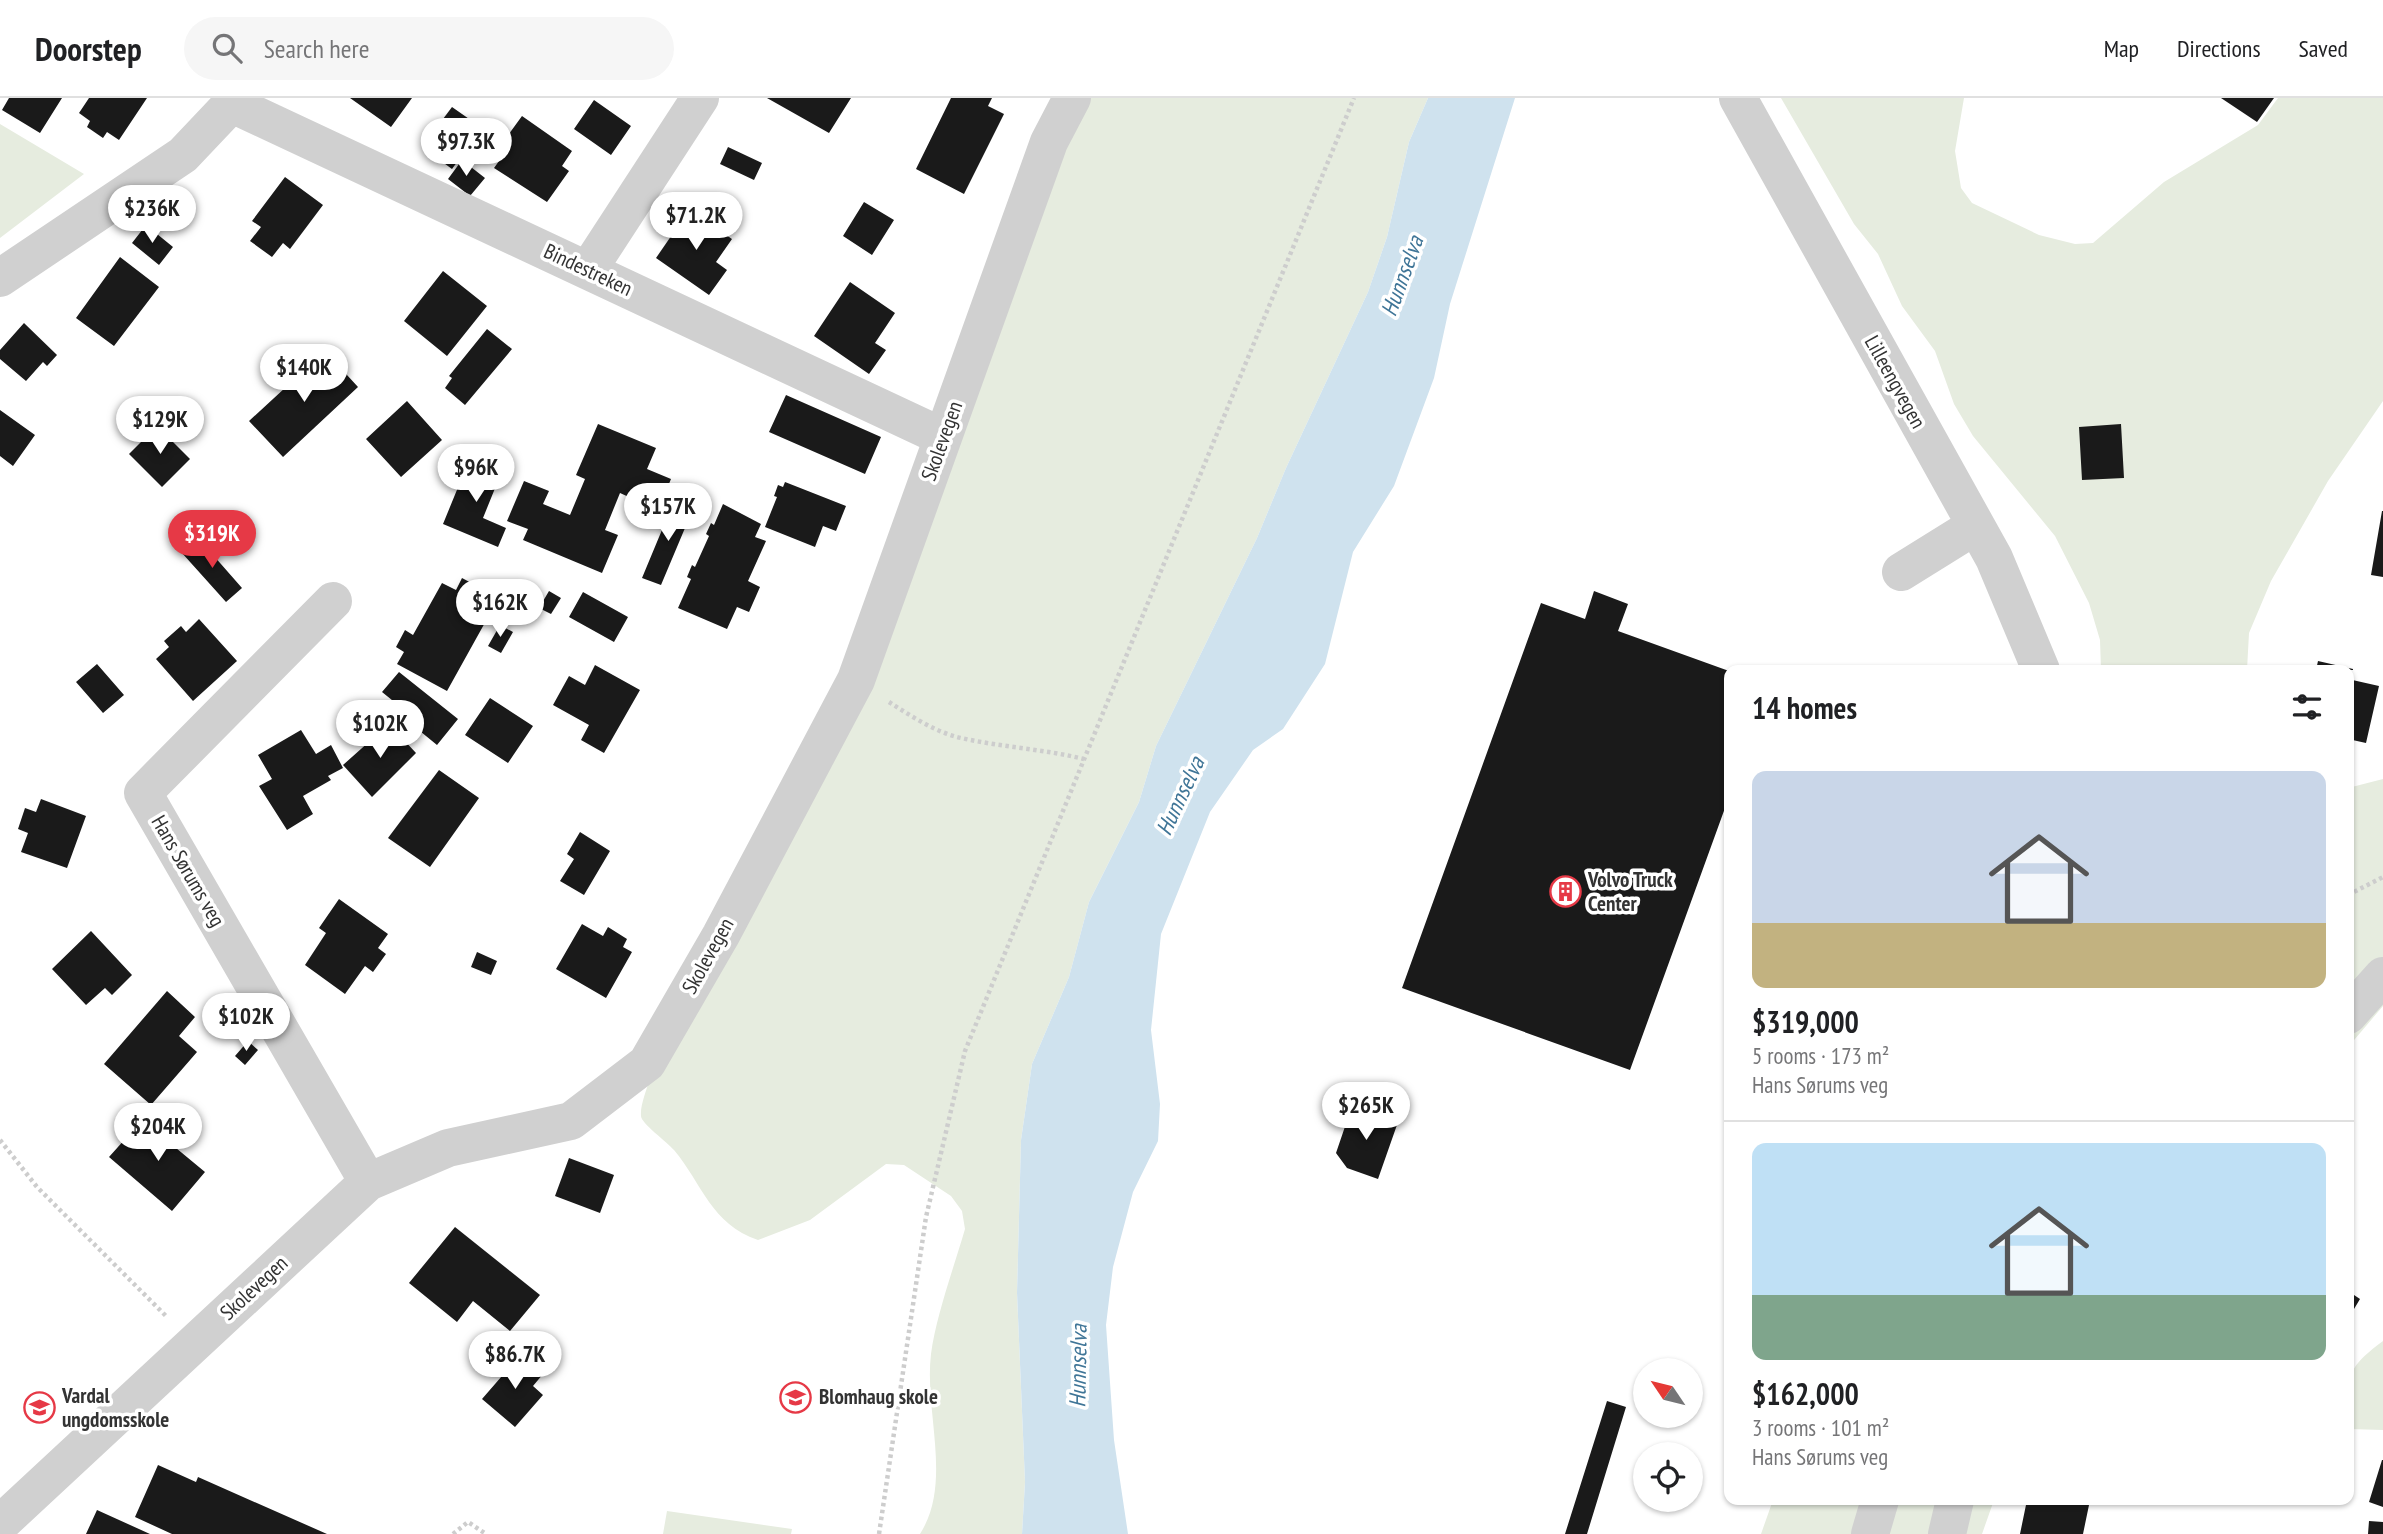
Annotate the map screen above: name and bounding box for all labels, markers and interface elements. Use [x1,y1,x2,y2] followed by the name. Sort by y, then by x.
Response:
[184,17,674,80] search box
[35,27,142,70] text: Doorstep
[208,29,246,67] icon: search
[264,32,369,65] text: Search here
[2104,33,2139,64] text: Map
[2177,33,2261,64] text: Directions
[2299,33,2348,64] text: Saved
[409,118,523,178] pin: $97.3K
[437,126,495,155] text: $97.3K
[103,186,201,245] pin: $236K
[639,192,753,252] pin: $71.2K
[124,193,180,222] text: $236K
[666,200,726,229] text: $71.2K
[1374,230,1430,320] water label: Hunnselva
[540,237,637,302] street label: Bindestreken
[1859,331,1932,433] street label: Lilleengvegen
[255,344,353,404] pin: $140K
[276,352,332,381] text: $140K
[111,396,209,456] pin: $129K
[915,397,968,484] street label: Skolevegen
[132,404,188,433] text: $129K
[435,444,517,504] pin: $96K
[454,452,498,481] text: $96K
[619,484,717,543] pin: $157K
[640,491,696,520] text: $157K
[163,510,261,570] pin: $319K
[184,518,240,547] text: $319K
[451,580,549,639] pin: $162K
[472,587,528,616] text: $162K
[1752,688,1857,727] text: 14 homes
[2288,688,2326,726] icon: filters
[331,700,429,760] pin: $102K
[352,708,408,737] text: $102K
[1149,750,1211,840] water label: Hunnselva
[146,810,231,931] street label: Hans Sørums veg
[1976,816,2102,942] icon: home
[1587,866,1673,917] place label: Volvo Truck Center
[1548,875,1582,909] building icon: Volvo Truck Center
[676,913,739,999] street label: Skolevegen
[197,993,295,1053] pin: $102K
[218,1001,274,1030] text: $102K
[1752,1002,1859,1041] text: $319,000
[1752,1041,1889,1070] text: 5 rooms · 173 m²
[1752,1070,1888,1099] text: Hans Sørums veg
[1317,1082,1415,1142] pin: $265K
[1338,1090,1394,1119] text: $265K
[109,1104,207,1163] pin: $204K
[130,1111,186,1140] text: $204K
[1976,1188,2102,1314] icon: home
[214,1250,293,1326] street label: Skolevegen
[1062,1322,1093,1408] water label: Hunnselva
[458,1332,572,1391] pin: $86.7K
[485,1339,545,1368] text: $86.7K
[1633,1358,1703,1428] north arrow
[1633,1358,1703,1512] map controls
[1752,1374,1859,1413] text: $162,000
[779,1380,813,1414] school or university icon: Blomhaug skole
[61,1382,169,1433] place label: Vardal ungdomsskole
[819,1383,938,1410] place label: Blomhaug skole
[22,1391,56,1425] school or university icon: Vardal ungdomsskole
[1752,1413,1889,1442] text: 3 rooms · 101 m²
[1633,1442,1703,1512] button: locate
[1752,1442,1888,1471] text: Hans Sørums veg

